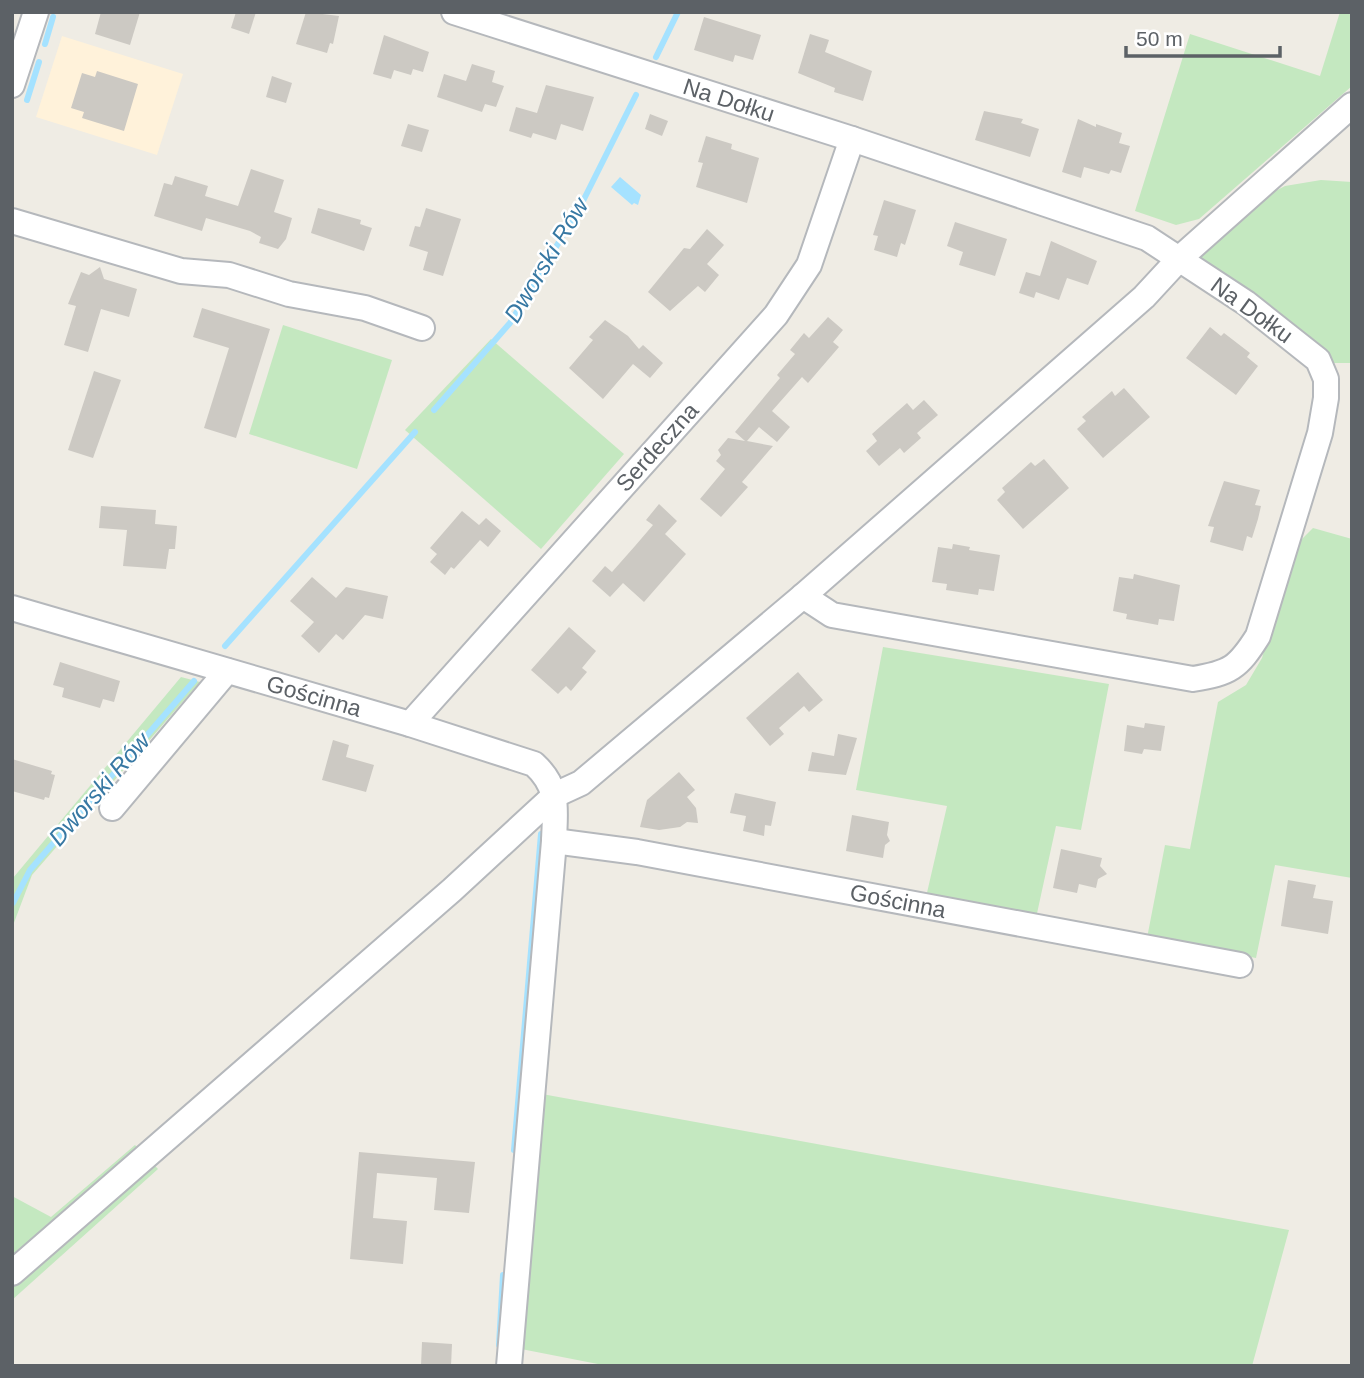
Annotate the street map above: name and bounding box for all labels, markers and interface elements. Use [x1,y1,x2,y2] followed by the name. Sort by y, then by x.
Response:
[1126,14,1280,58] scale bar
[1136,27,1183,50] text: 50 m
[680,73,778,127] street label: Na Dołku
[498,192,594,327] water label: Dworski Rów
[1206,272,1298,348] street label: Na Dołku
[611,397,704,497] street label: Serdeczna
[264,670,364,722] street label: Gościnna
[43,726,156,851] water label: Dworski Rów
[848,879,948,923] street label: Gościnna

